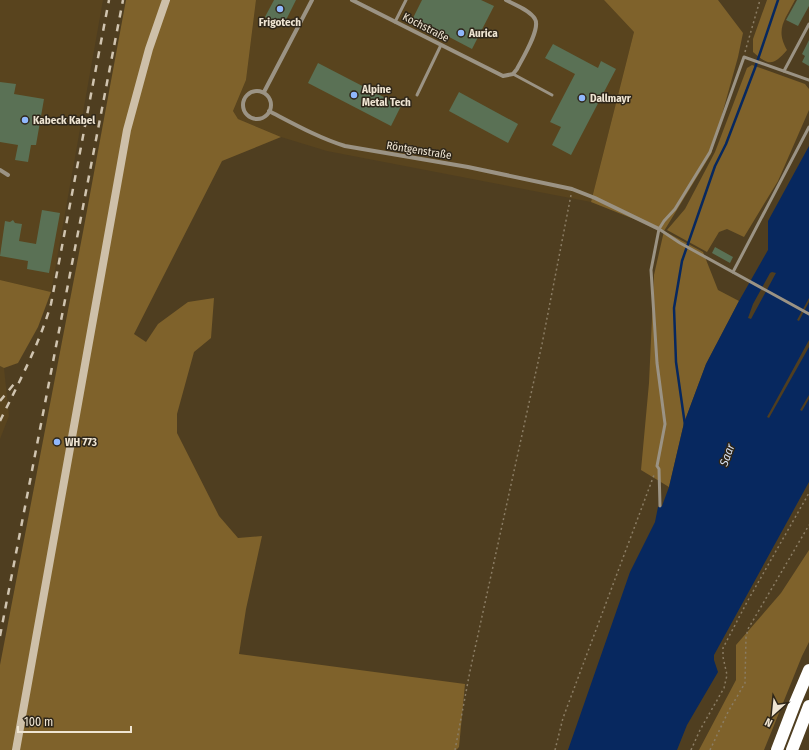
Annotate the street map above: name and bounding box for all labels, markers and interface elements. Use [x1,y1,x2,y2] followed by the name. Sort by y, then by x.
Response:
[275,4,285,14] marker: Frigotech
[400,10,451,45] street label: Kochstraße
[259,16,301,29] place label: Frigotech
[468,27,498,40] place label: Aurica
[456,28,466,38] marker: Aurica
[361,83,411,109] place label: Alpine Metal Tech
[349,90,359,100] marker: Alpine Metal Tech
[590,92,632,105] place label: Dallmayr
[577,93,587,103] marker: Dallmayr
[33,114,96,127] place label: Kabeck Kabel
[20,115,30,125] marker: Kabeck Kabel
[386,139,452,162] street label: Röntgenstraße
[65,436,97,449] place label: WH 773
[52,437,62,447] marker: WH 773
[716,441,738,469] water label: Saar
[753,694,793,734] north arrow
[18,708,131,734] scale bar
[24,715,53,729] text: 100 m
[763,715,775,730] text: N

